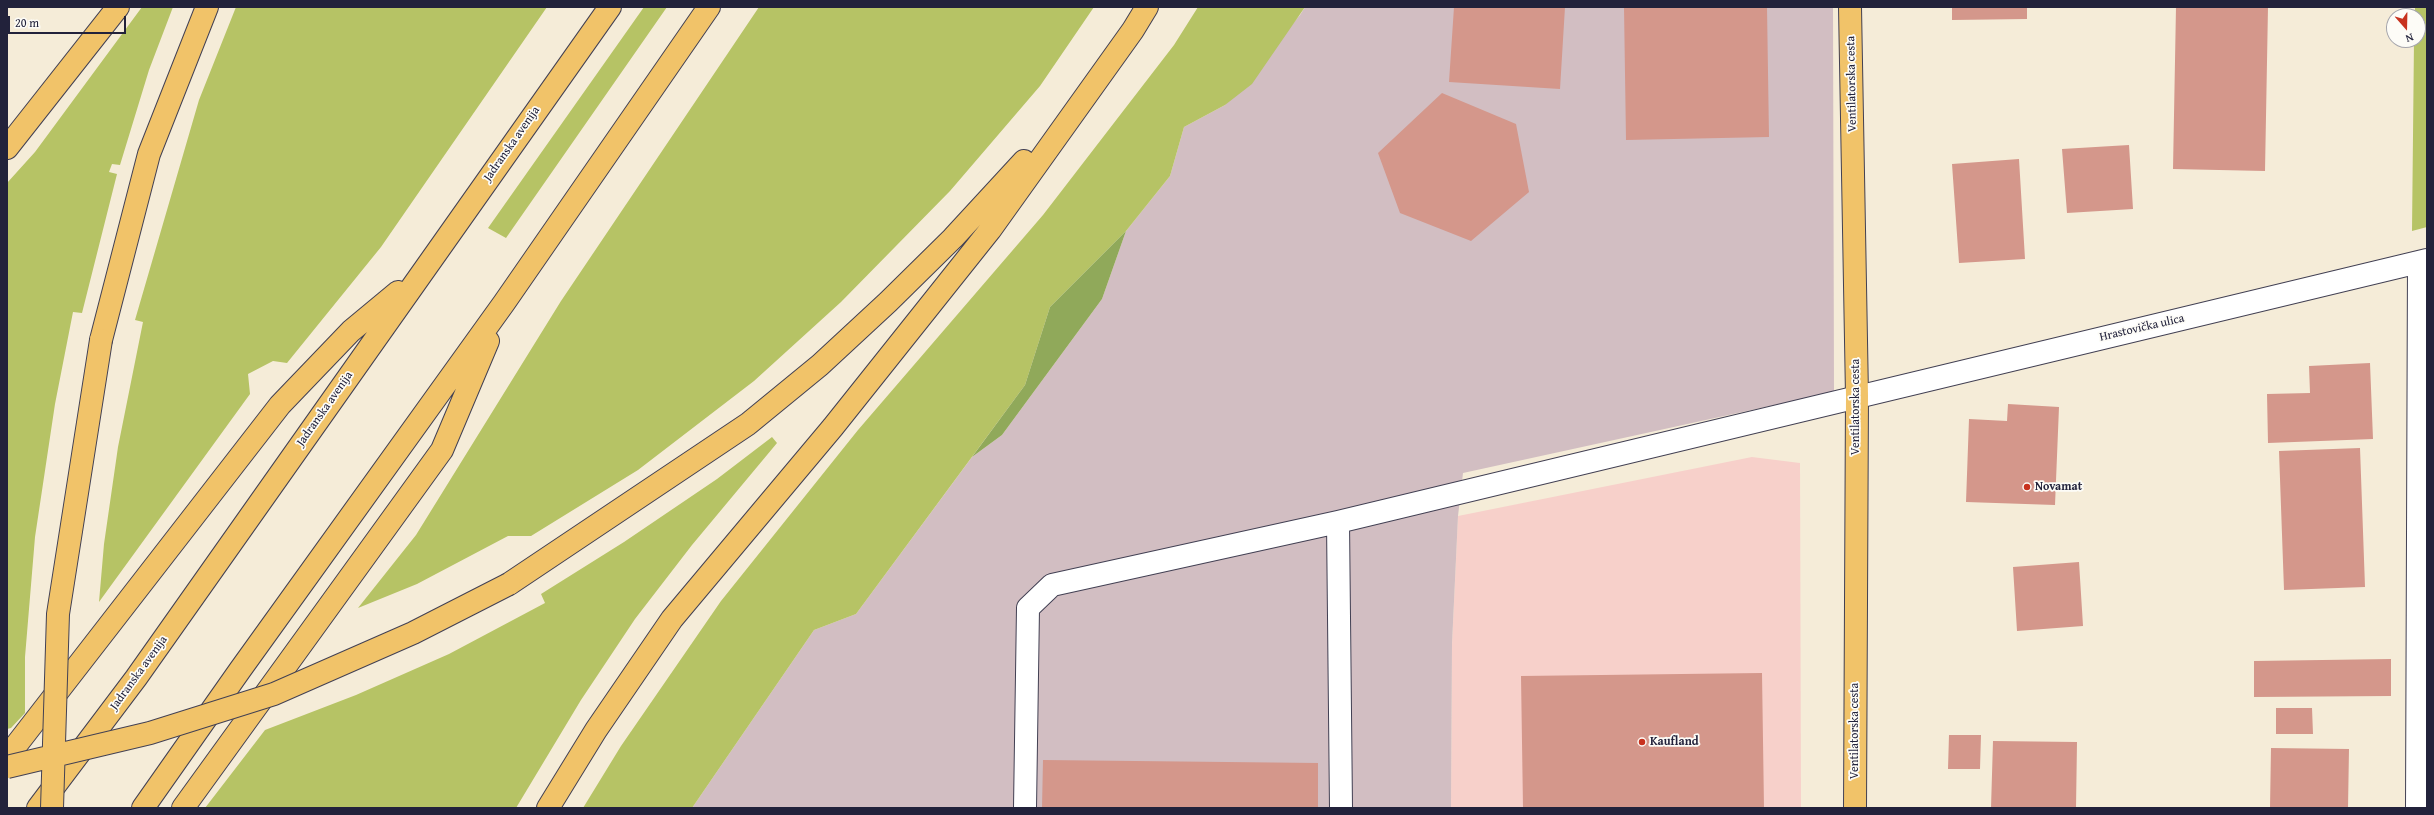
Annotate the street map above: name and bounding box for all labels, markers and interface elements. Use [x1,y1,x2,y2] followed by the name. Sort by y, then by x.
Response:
[10,8,128,34] scale bar
[2386,8,2426,48] north arrow
[15,14,39,31] text: 20 m
[2404,30,2416,47] text: N
[1844,36,1860,132] street label: Ventilatorska cesta
[481,104,543,184] street label: Jadranska avenija
[2098,311,2186,345] street label: Hrastovička ulica
[1849,359,1863,455] street label: Ventilatorska cesta
[294,369,356,449] street label: Jadranska avenija
[2035,480,2082,494] place label: Novamat
[2022,482,2032,492] marker: Novamat
[107,633,171,713] street label: Jadranska avenija
[1848,683,1862,779] street label: Ventilatorska cesta
[1650,735,1699,749] place label: Kaufland
[1637,737,1647,747] marker: Kaufland

